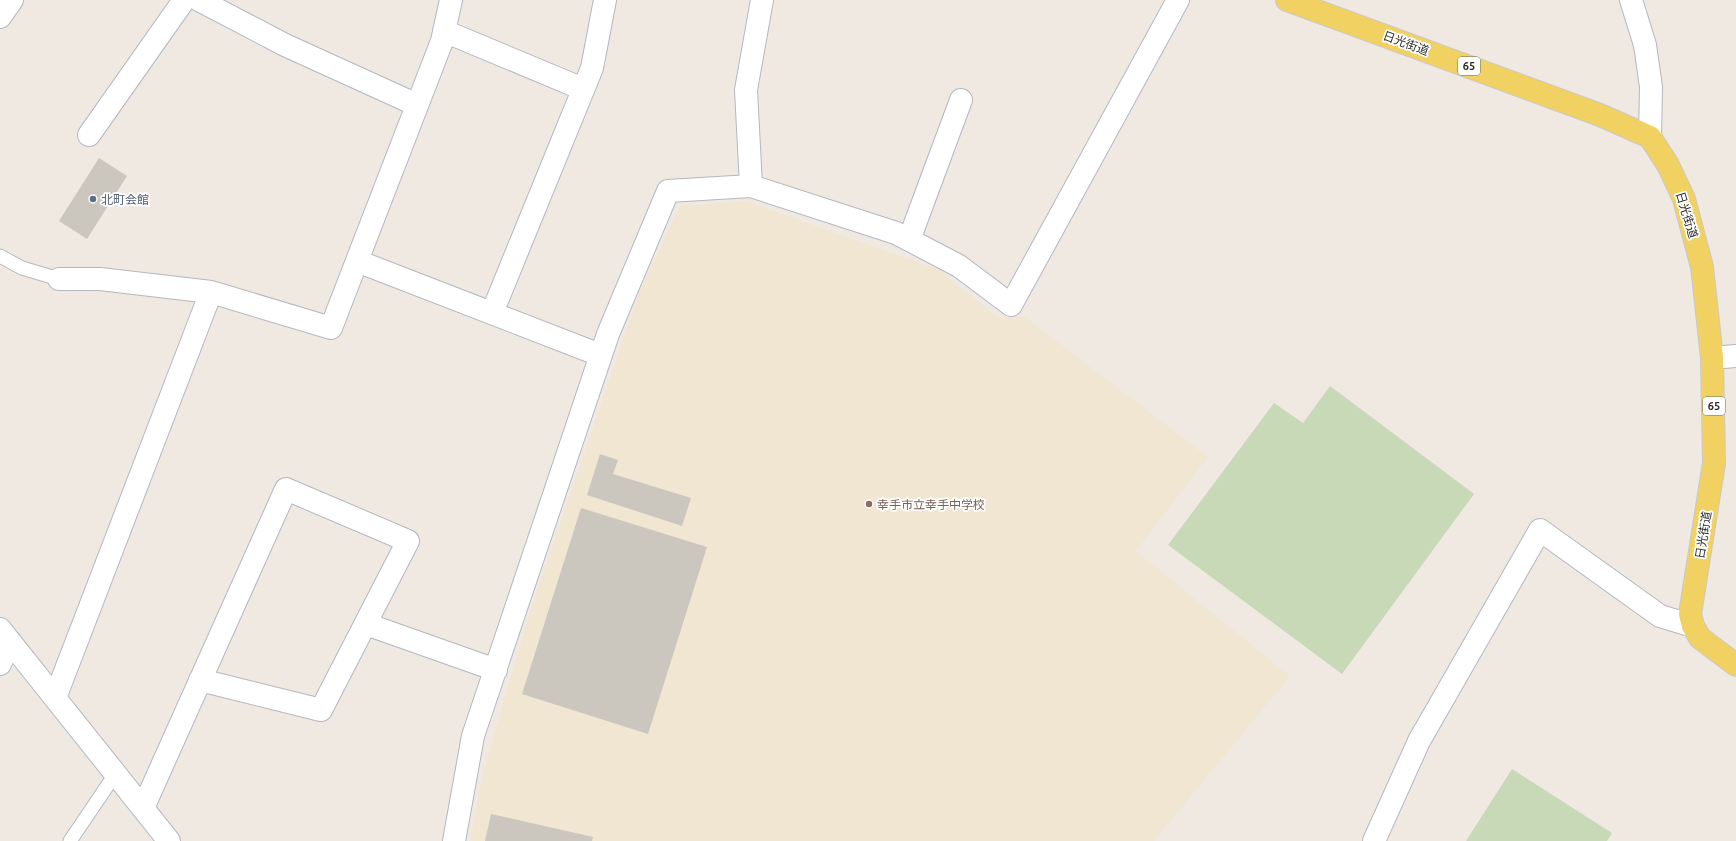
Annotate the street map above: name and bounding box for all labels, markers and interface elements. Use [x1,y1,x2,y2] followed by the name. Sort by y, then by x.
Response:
[1381,29,1431,57] street label: 日光街道
[1458,57,1480,75] road number: 65
[1674,190,1700,240] street label: 日光街道
[101,193,149,206] place label: 北町会館
[88,194,98,204] marker: 北町会館
[1703,397,1725,415] road number: 65
[877,498,985,511] place label: 幸手市立幸手中学校
[864,499,874,509] marker: 幸手市立幸手中学校
[1693,510,1713,560] street label: 日光街道

